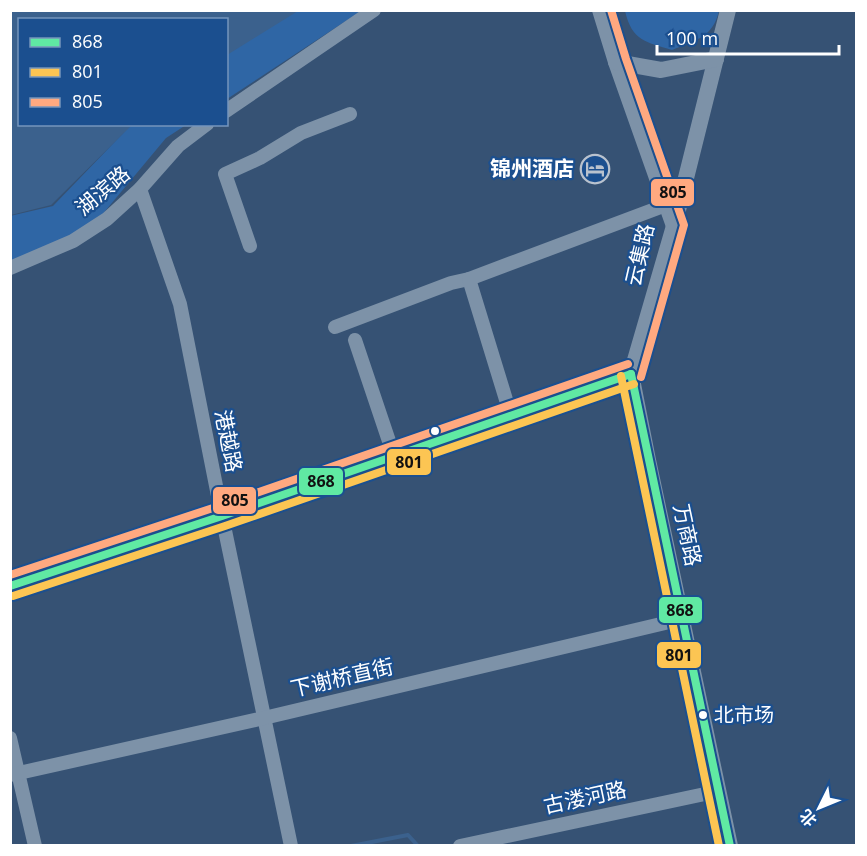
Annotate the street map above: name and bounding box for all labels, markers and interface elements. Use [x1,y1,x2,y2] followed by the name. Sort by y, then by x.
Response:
[18,18,228,126] legend
[657,18,838,56] scale bar
[666,26,718,50] text: 100 m
[72,29,103,53] text: 868
[72,59,103,83] text: 801
[72,89,103,113] text: 805
[579,153,611,185] hotel icon: 锦州酒店
[490,154,574,182] place label: 锦州酒店
[69,159,135,221] street label: 湖滨路
[650,178,695,207] line badge: 805
[659,181,687,203] text: 805
[618,221,660,289] street label: 云集路
[209,407,249,474] street label: 港越路
[429,425,441,437] unlabelled marker
[386,448,432,476] line badge: 801
[395,451,423,473] text: 801
[298,467,344,496] line badge: 868
[307,470,335,492] text: 868
[212,486,257,515] line badge: 805
[221,489,249,511] text: 805
[668,501,708,569] street label: 万商路
[658,596,703,624] line badge: 868
[666,599,694,621] text: 868
[656,641,702,669] line badge: 801
[665,644,693,666] text: 801
[287,652,396,702] street label: 下谢桥直街
[714,701,774,728] place label: 北市场
[697,709,709,721] marker: 北市场
[541,775,629,819] street label: 古溇河路
[789,778,849,838] north arrow
[795,805,822,832] text: 北

